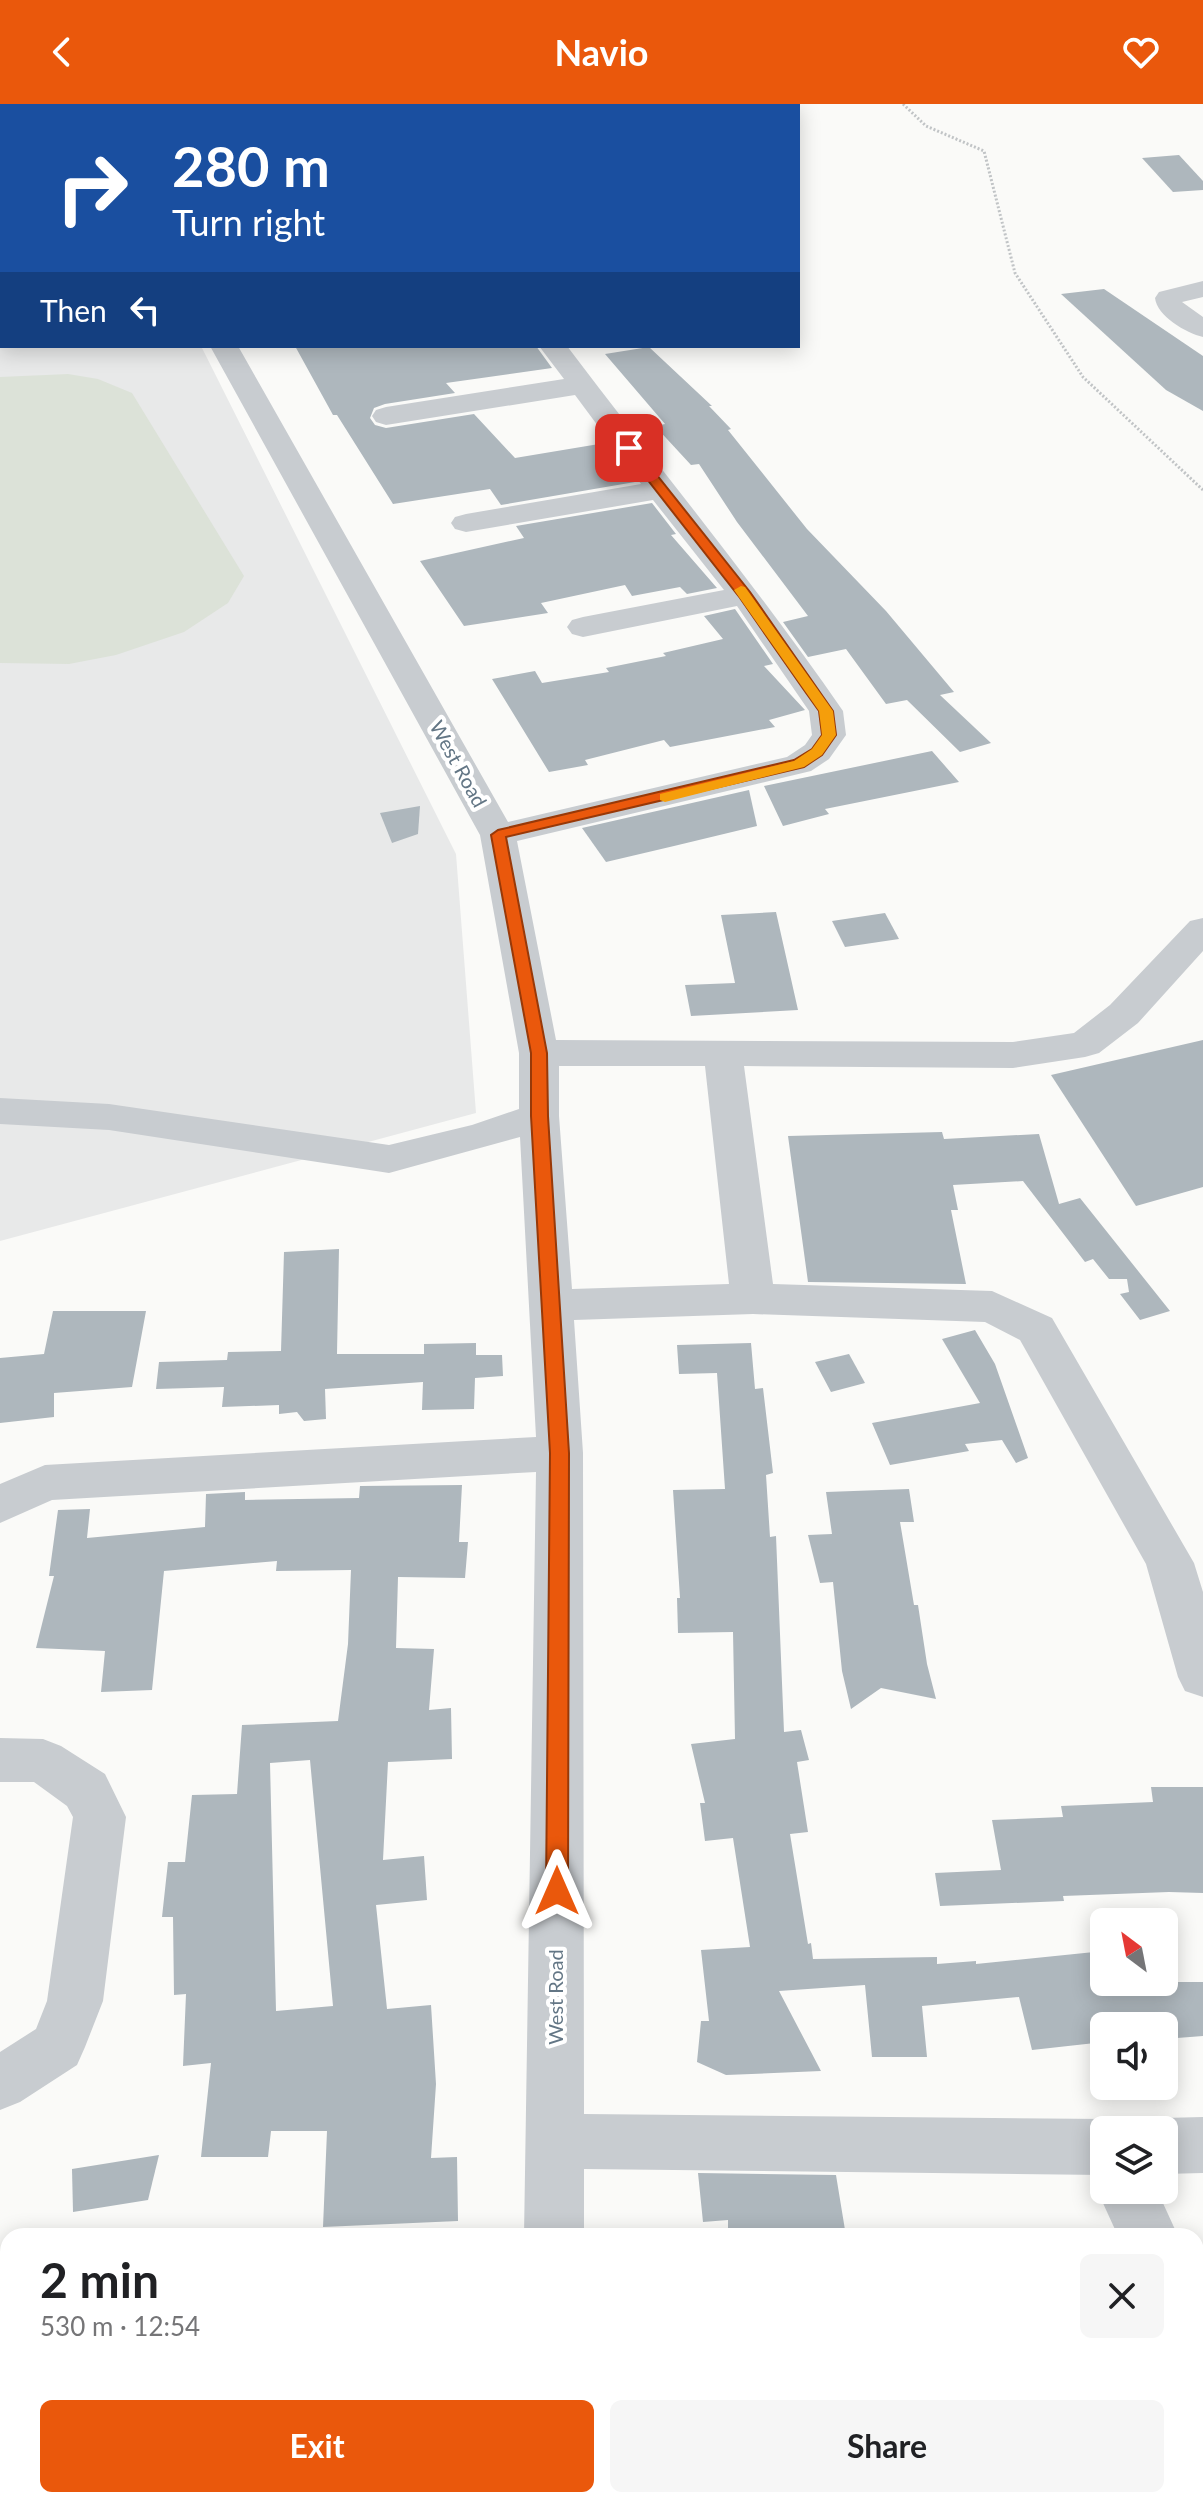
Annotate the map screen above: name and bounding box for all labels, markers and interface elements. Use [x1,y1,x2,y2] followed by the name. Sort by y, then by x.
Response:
[40,30,84,74] icon: back
[555,30,648,74] text: Navio
[1119,30,1163,74] icon: heart
[172,132,330,199] text: 280 m
[40,136,144,240] icon: right
[172,200,325,244] text: Turn right
[123,288,167,332] icon: left
[40,292,107,328] text: Then
[595,414,663,482] pin
[607,426,651,470] icon: arrive
[425,716,493,811] street label: West Road
[515,1849,599,1933] position arrow
[1090,1908,1178,1996] north arrow
[1090,1908,1178,2204] map controls
[543,1949,567,2045] street label: West Road
[1090,2012,1178,2100] button: sound
[1090,2116,1178,2204] button: layers
[40,2251,159,2308] text: 2 min
[1080,2254,1164,2338] button: close
[40,2310,200,2342] text: 530 m · 12:54
[40,2400,594,2492] button: Exit
[610,2400,1164,2492] button: Share

